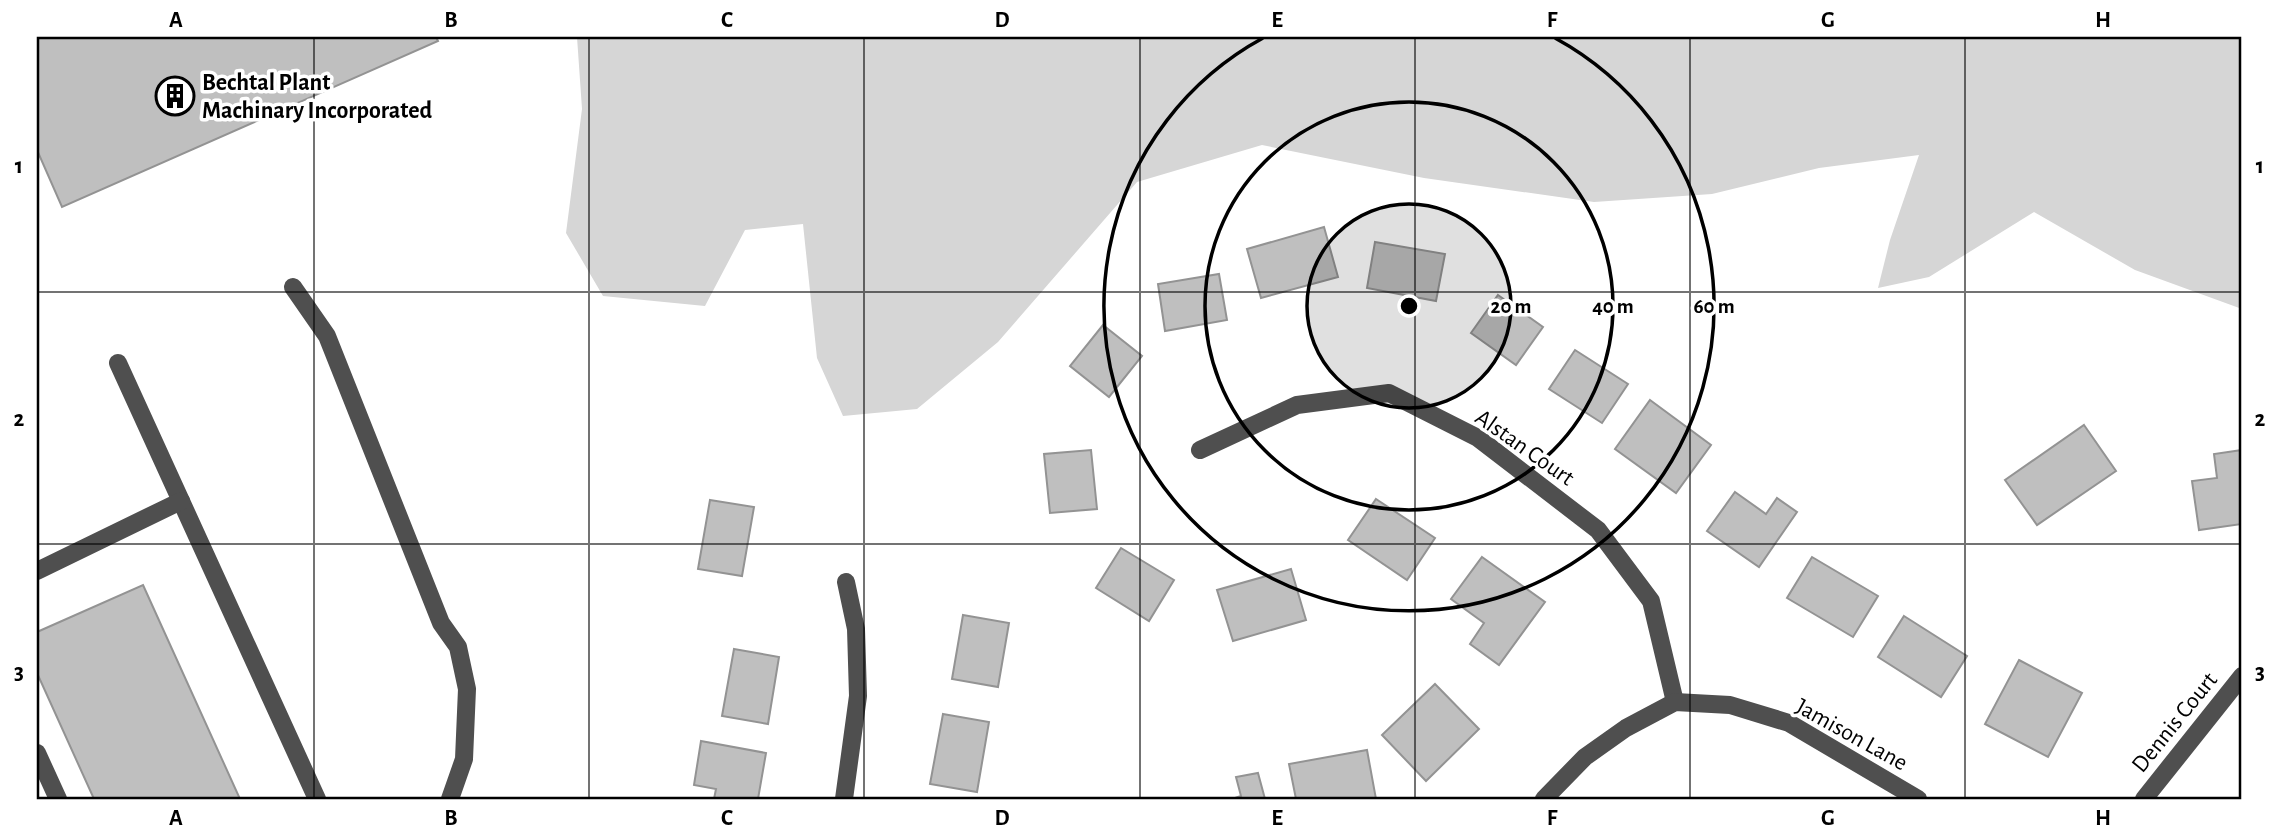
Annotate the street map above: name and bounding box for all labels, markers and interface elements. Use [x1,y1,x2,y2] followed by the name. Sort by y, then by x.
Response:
[169,9,183,32] text: A
[444,9,458,32] text: B
[721,9,733,32] text: C
[994,9,1010,32] text: D
[1271,9,1283,32] text: E
[1547,9,1558,32] text: F
[1821,9,1835,32] text: G
[2095,9,2111,32] text: H
[202,71,433,123] place label: Bechtal Plant Machinary Incorporated
[154,75,196,117] building icon: Bechtal Plant Machinary Incorporated
[15,155,23,178] text: 1
[2256,155,2264,178] text: 1
[1397,294,1421,318] centre of rings
[1491,296,1531,317] text: 20 m
[1592,296,1634,317] text: 40 m
[1693,296,1735,317] text: 60 m
[1471,405,1579,491] street label: Alstan Court
[14,408,25,431] text: 2
[2255,408,2266,431] text: 2
[14,661,24,684] text: 3
[2255,661,2265,684] text: 3
[2127,668,2222,777] street label: Dennis Court
[1792,694,1912,775] street label: Jamison Lane
[169,807,183,830] text: A
[444,807,458,830] text: B
[721,807,733,830] text: C
[994,807,1010,830] text: D
[1271,807,1283,830] text: E
[1547,807,1558,830] text: F
[1821,807,1835,830] text: G
[2095,807,2111,830] text: H

